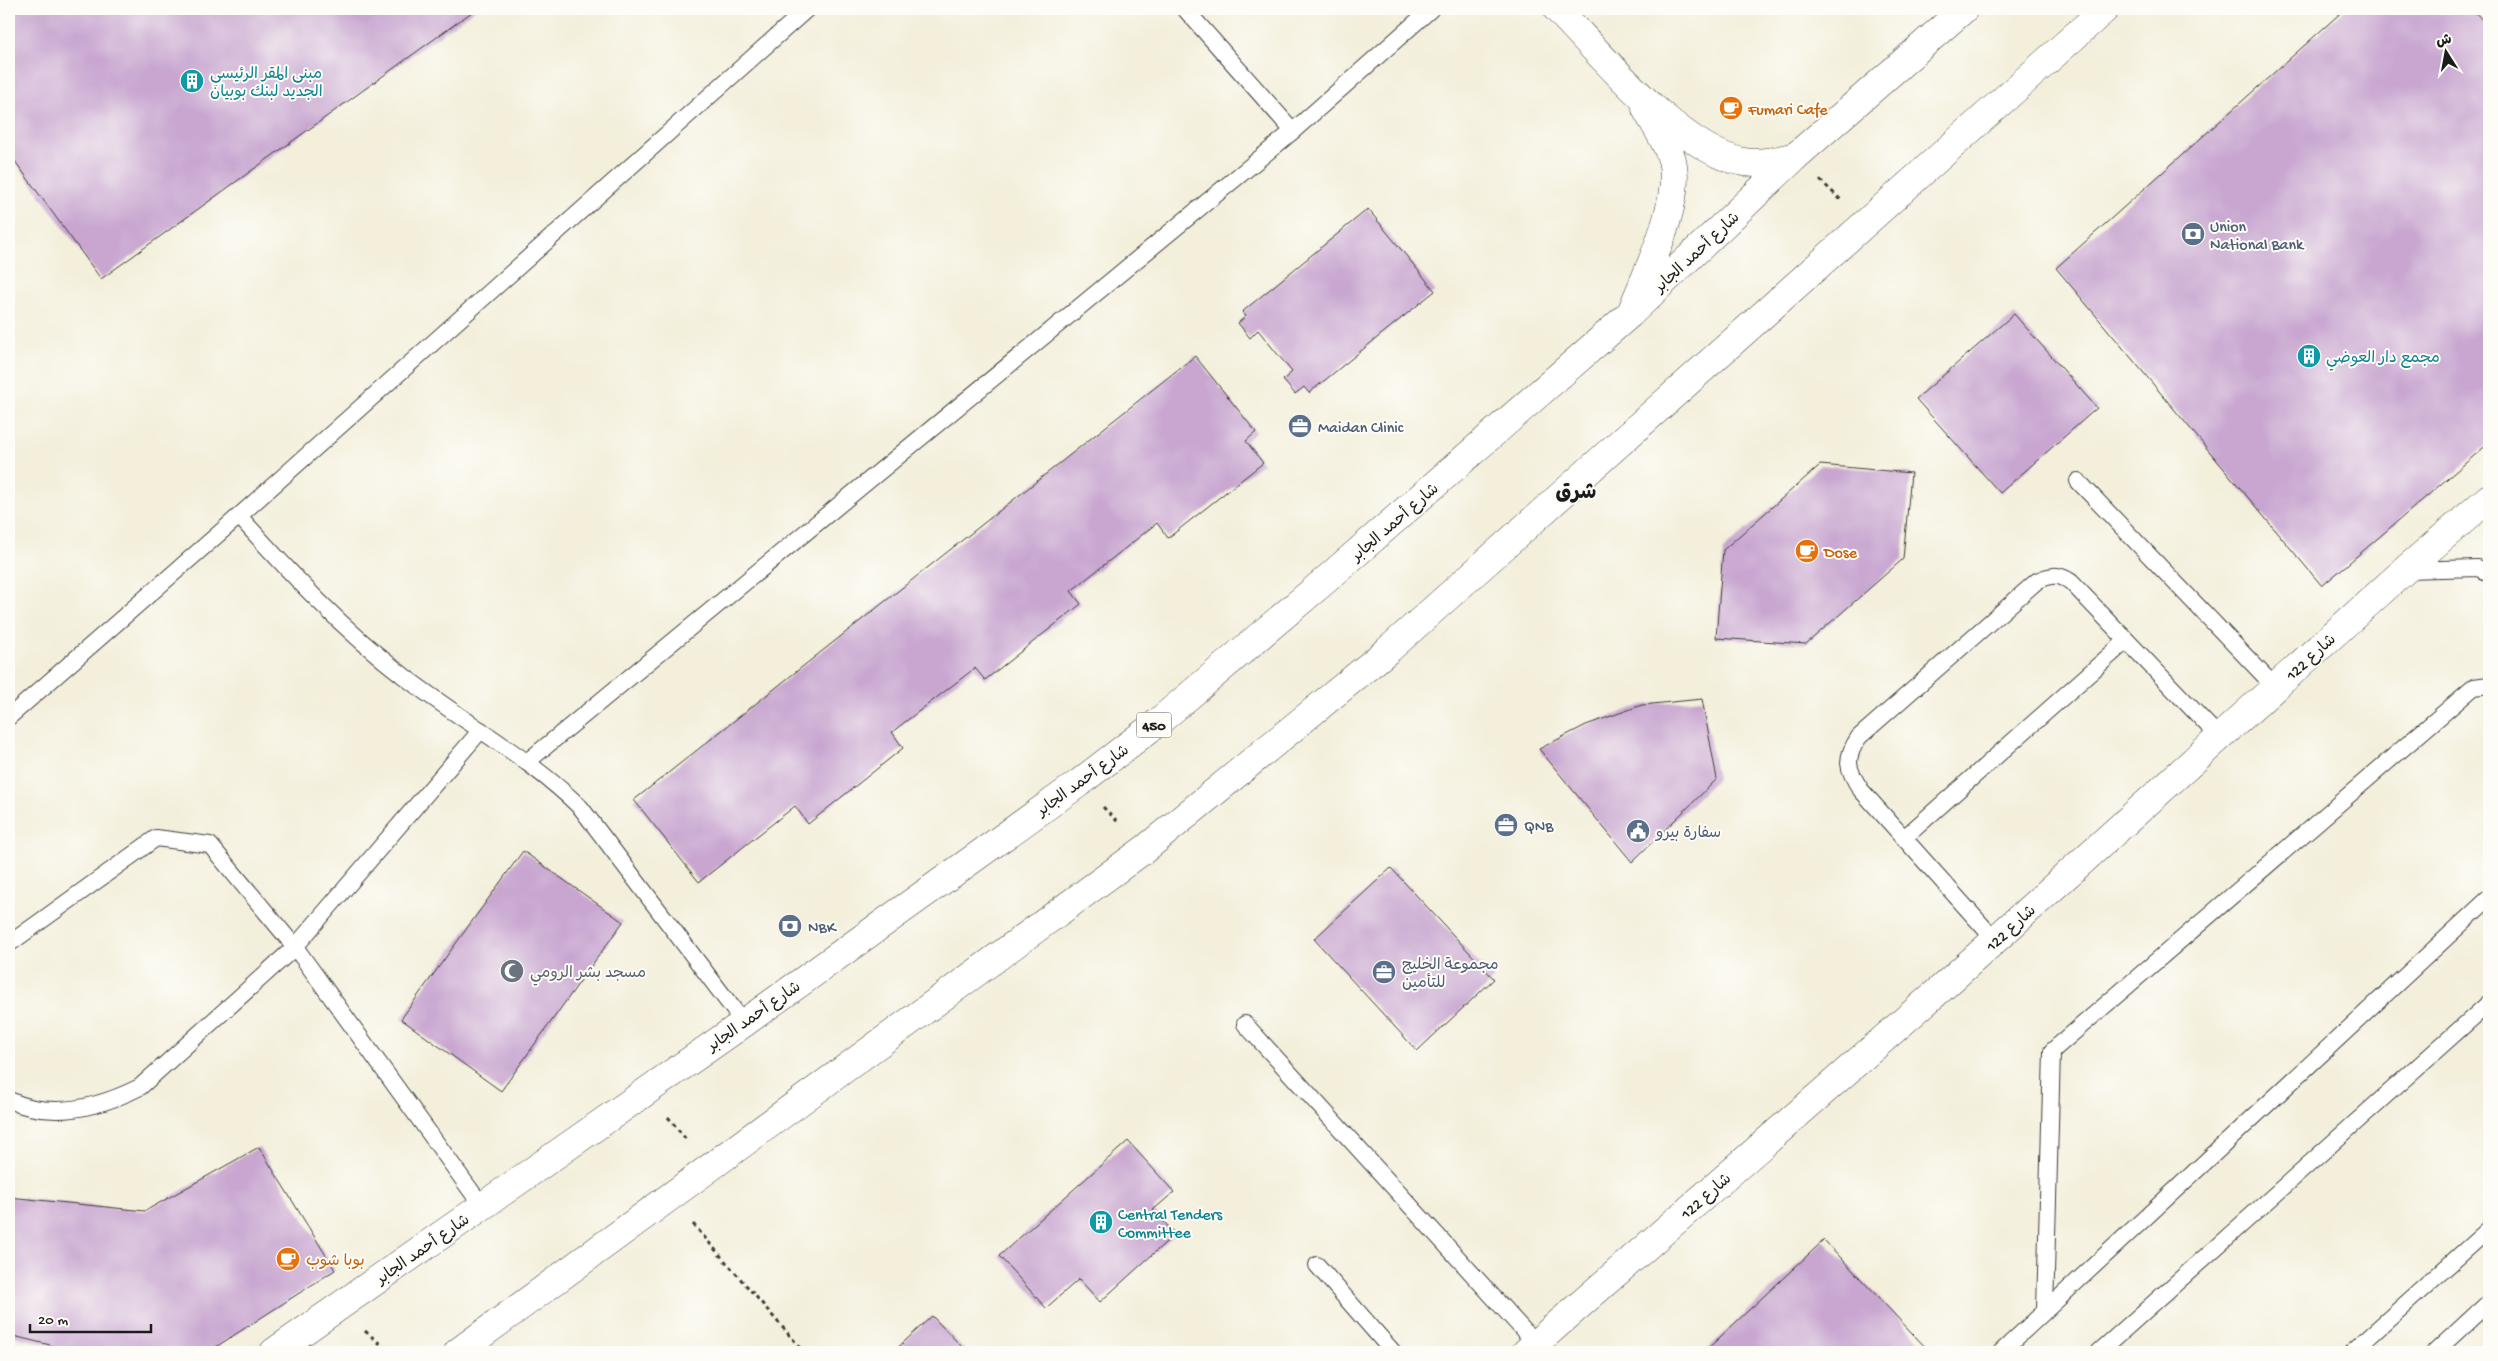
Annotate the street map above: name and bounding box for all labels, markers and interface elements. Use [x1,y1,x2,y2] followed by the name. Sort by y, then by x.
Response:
[2420,28,2470,78] north arrow
[2435,32,2453,52] text: ش
[210,66,323,103] place label: مبنى المقر الرئيسي الجديد لبنك بوبيان
[179,68,205,94] building icon: مبنى المقر الرئيسي الجديد لبنك بوبيان
[1718,95,1744,121] cafe icon: Fumari Cafe
[1747,102,1828,121] place label: Fumari Cafe
[1649,208,1745,299] street label: شارع أحمد الجابر
[2210,219,2305,256] place label: Union National Bank
[2180,221,2206,247] bank icon: Union National Bank
[2296,343,2322,369] building icon: مجمع دار العوضي
[2326,350,2440,371] place label: مجمع دار العوضي
[1287,413,1313,439] office icon: Maidan Clinic
[1318,420,1404,439] place label: Maidan Clinic
[1346,479,1444,568] street label: شارع أحمد الجابر
[1556,482,1596,507] district label: شرق
[1794,538,1820,564] cafe icon: Dose
[1823,545,1858,564] place label: Dose
[2283,631,2341,687] street label: شارع 122
[1136,712,1172,738] road number: 450
[1031,740,1134,823] street label: شارع أحمد الجابر
[1493,812,1519,838] office icon: QNB
[1625,818,1651,844] public building icon: سفارة بيرو
[1524,819,1554,838] place label: QNB
[1654,825,1721,844] place label: سفارة بيرو
[1983,902,2041,958] street label: شارع 122
[777,913,803,939] bank icon: NBK
[808,920,838,939] place label: NBK
[1402,956,1499,994] place label: مجموعة الخليج للتأمين
[499,958,525,984] mosque icon: مسجد بشر الرومي
[1371,959,1397,985] office icon: مجموعة الخليج للتأمين
[530,965,646,986] place label: مسجد بشر الرومي
[702,977,805,1058] street label: شارع أحمد الجابر
[1677,1171,1736,1225] street label: شارع 122
[1118,1207,1223,1244] place label: Central Tenders Committee
[1088,1209,1114,1235] building icon: Central Tenders Committee
[371,1210,474,1291] street label: شارع أحمد الجابر
[275,1246,301,1272] cafe icon: بوبا شوب
[306,1253,365,1272] place label: بوبا شوب
[30,1301,151,1333] scale bar
[38,1312,68,1330] text: 20 m

